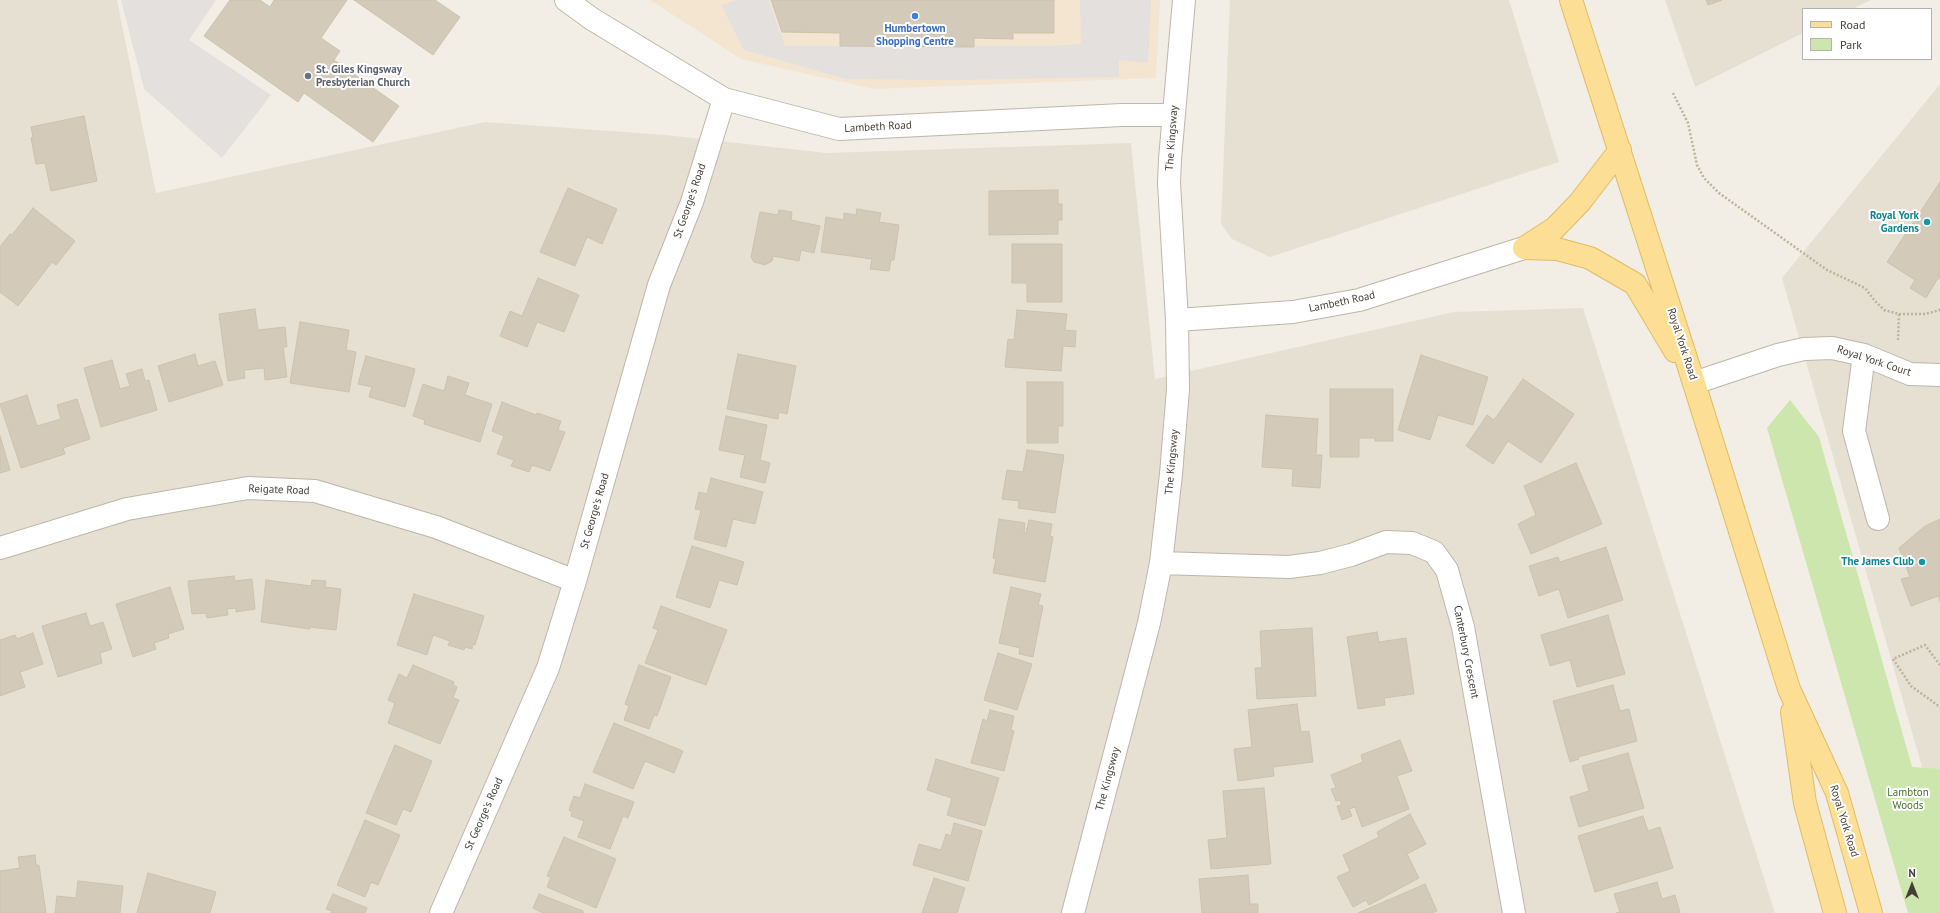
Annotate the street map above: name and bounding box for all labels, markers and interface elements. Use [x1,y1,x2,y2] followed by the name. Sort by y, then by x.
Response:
[1802,8,1932,60] legend
[910,11,920,21] marker: Humbertown Shopping Centre
[1840,17,1865,32] text: Road
[876,22,954,48] place label: Humbertown Shopping Centre
[1840,37,1862,52] text: Park
[316,63,410,89] place label: St. Giles Kingsway Presbyterian Church
[303,71,313,81] marker: St. Giles Kingsway Presbyterian Church
[1163,105,1181,171] street label: The Kingsway
[844,119,912,135] street label: Lambeth Road
[671,162,709,240] street label: St George's Road
[1870,209,1919,235] place label: Royal York Gardens
[1922,217,1932,227] marker: Royal York Gardens
[1308,289,1376,315] street label: Lambeth Road
[1664,306,1700,382] street label: Royal York Road
[1835,343,1913,379] street label: Royal York Court
[1163,429,1181,495] street label: The Kingsway
[578,472,612,550] street label: St George's Road
[248,482,310,498] street label: Reigate Road
[1841,555,1914,569] place label: The James Club
[1917,557,1927,567] marker: The James Club
[1451,604,1481,700] street label: Canterbury Crescent
[1093,746,1123,812] street label: The Kingsway
[462,776,506,852] street label: St George's Road
[1827,783,1861,859] street label: Royal York Road
[1887,786,1929,812] park label: Lambton Woods
[1892,865,1932,905] north arrow
[1908,866,1916,880] text: N

